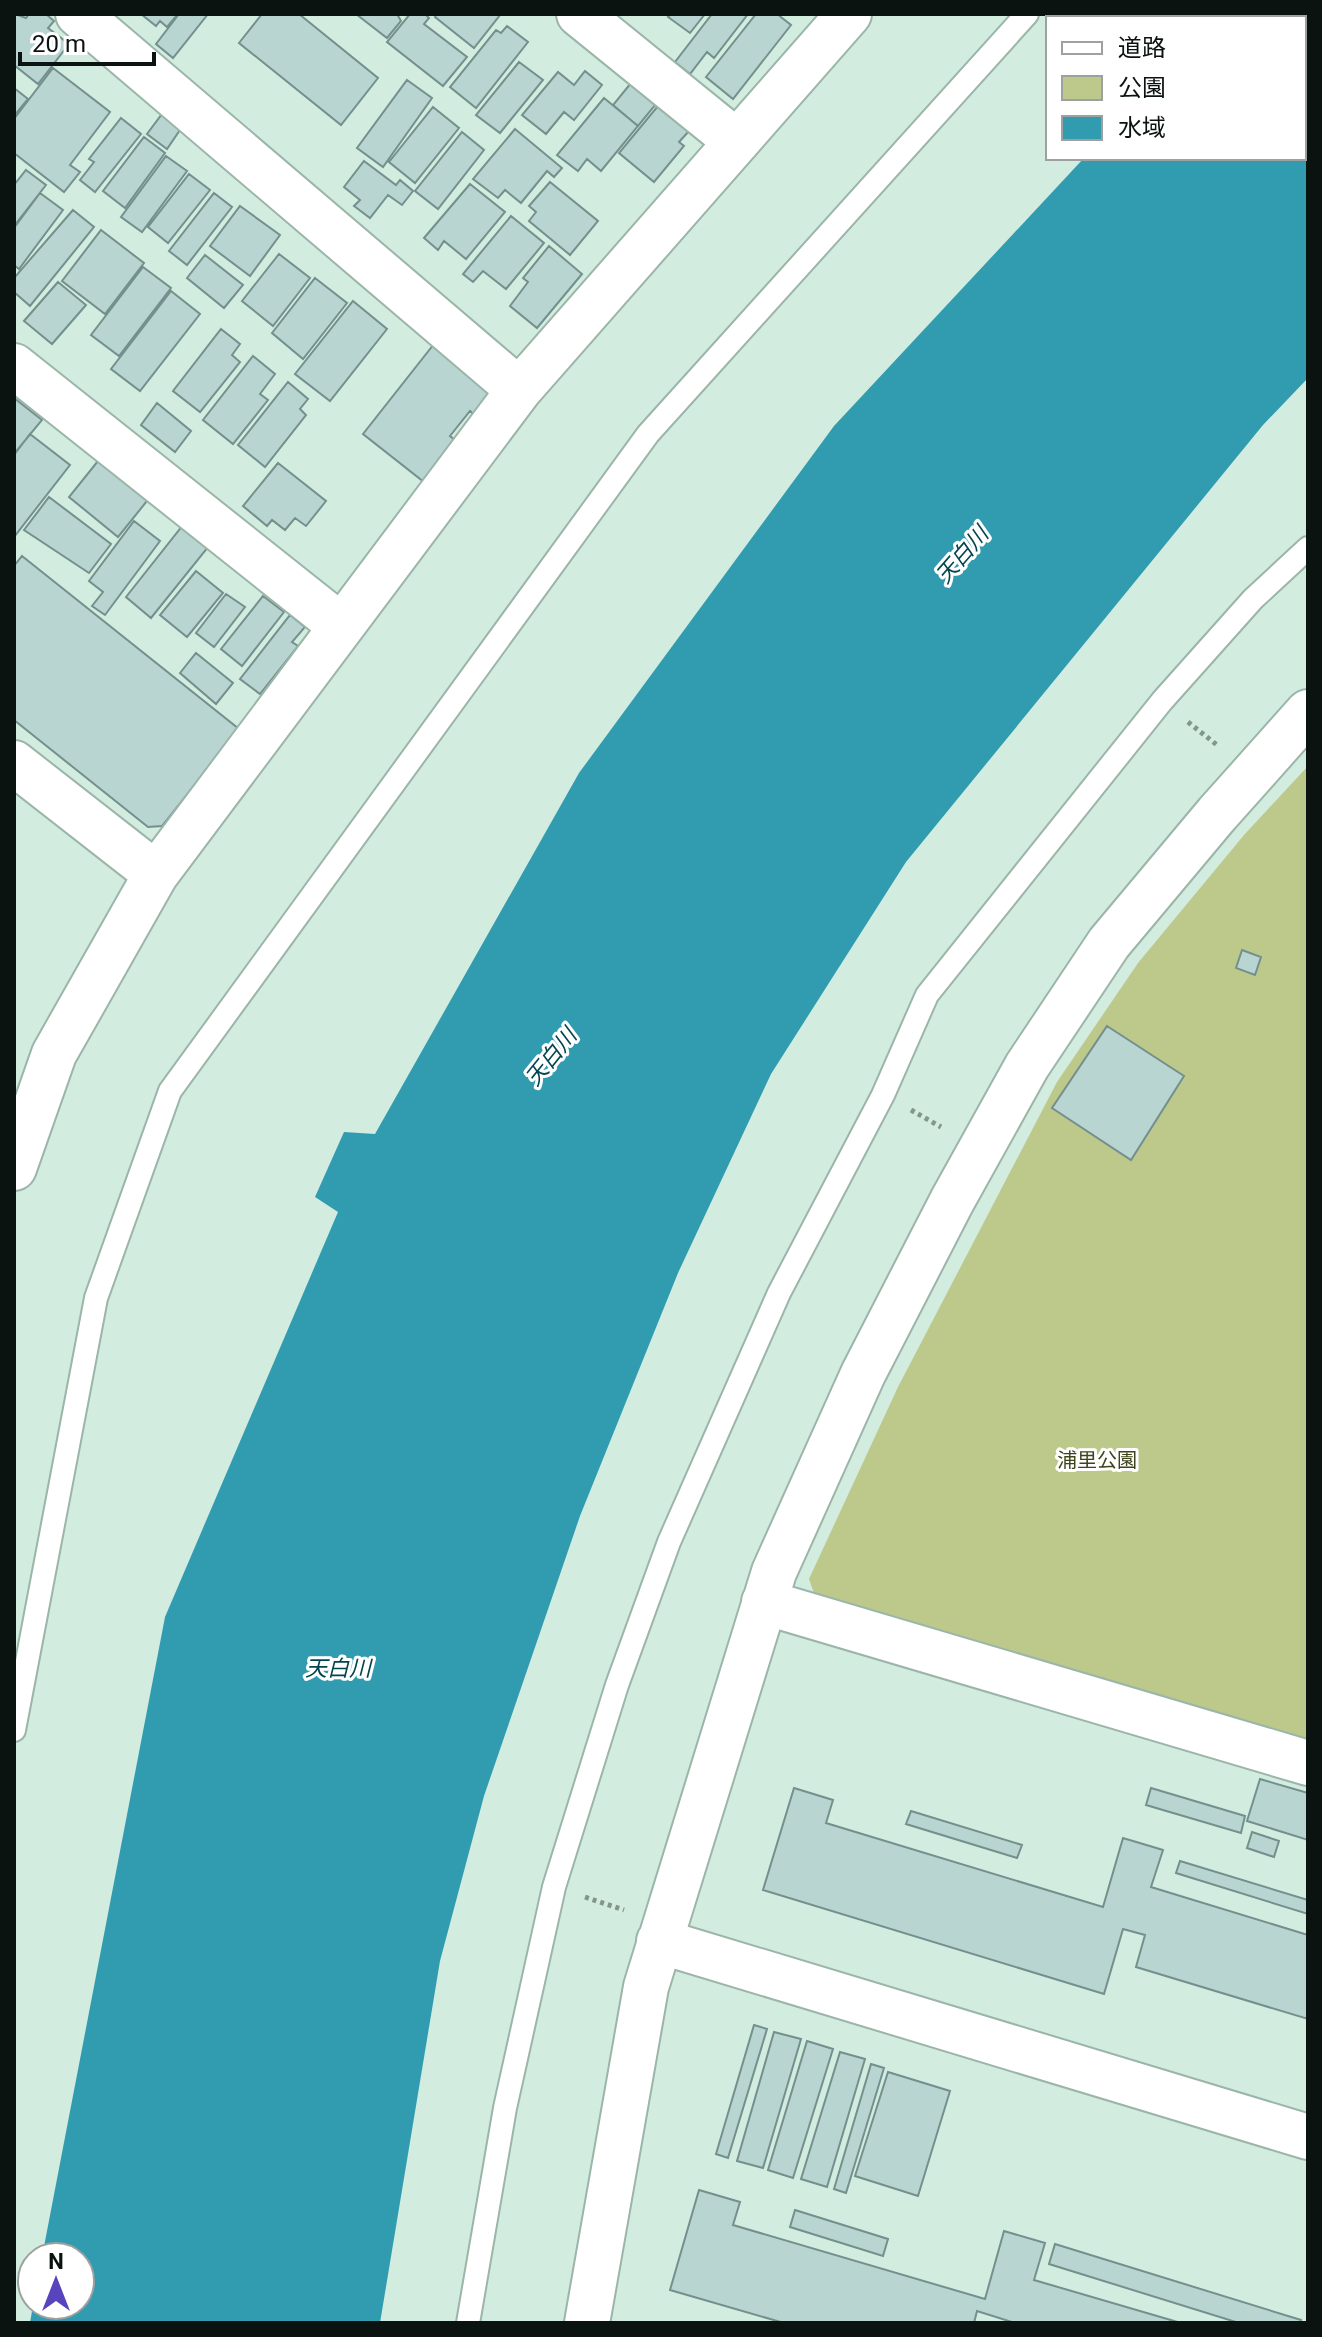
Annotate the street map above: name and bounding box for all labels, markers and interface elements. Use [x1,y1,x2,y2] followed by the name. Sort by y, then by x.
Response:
[20,16,154,66] scale bar
[1046,16,1306,160] legend
[32,30,86,58] text: 20 m
[1118,34,1166,62] text: 道路
[1118,74,1166,102] text: 公園
[1118,114,1166,142] text: 水域
[931,520,994,588] water label: 天白川
[521,1022,583,1091] water label: 天白川
[1057,1448,1137,1472] park label: 浦里公園
[305,1656,373,1681] water label: 天白川
[16,2241,96,2321] north arrow
[48,2249,64,2274] text: N

